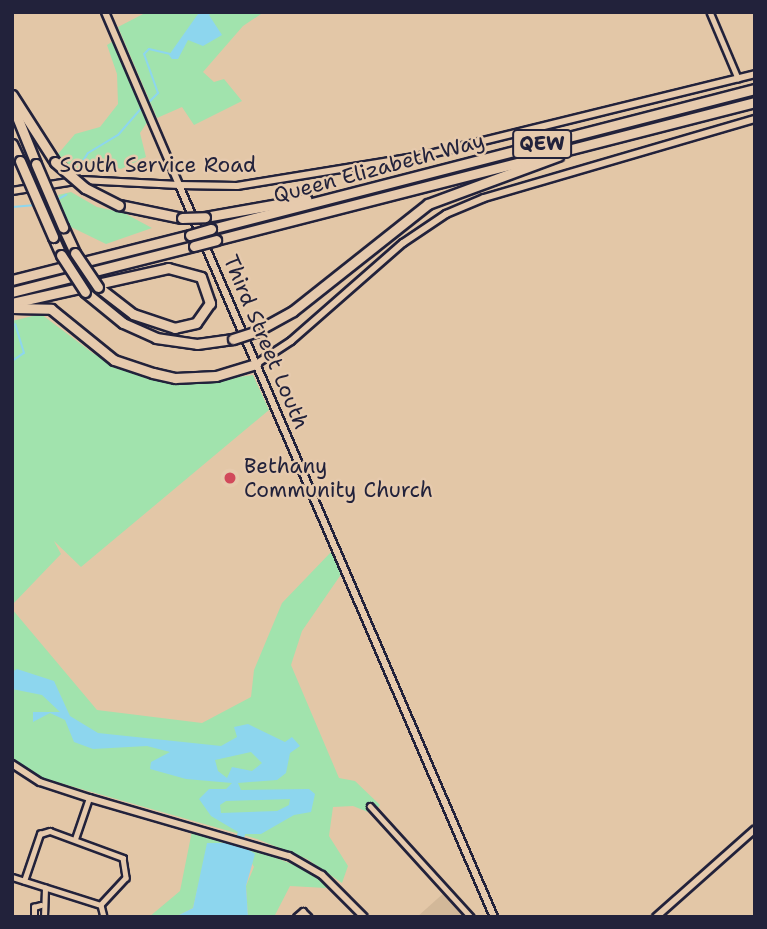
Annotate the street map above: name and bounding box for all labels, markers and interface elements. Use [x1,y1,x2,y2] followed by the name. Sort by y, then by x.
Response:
[271,128,487,208] street label: Queen Elizabeth Way
[510,128,574,160] road number: QEW
[60,152,256,178] street label: South Service Road
[218,251,314,433] street label: Third Street Louth
[244,453,433,503] place label: Bethany Community Church
[222,470,238,486] marker: Bethany Community Church

